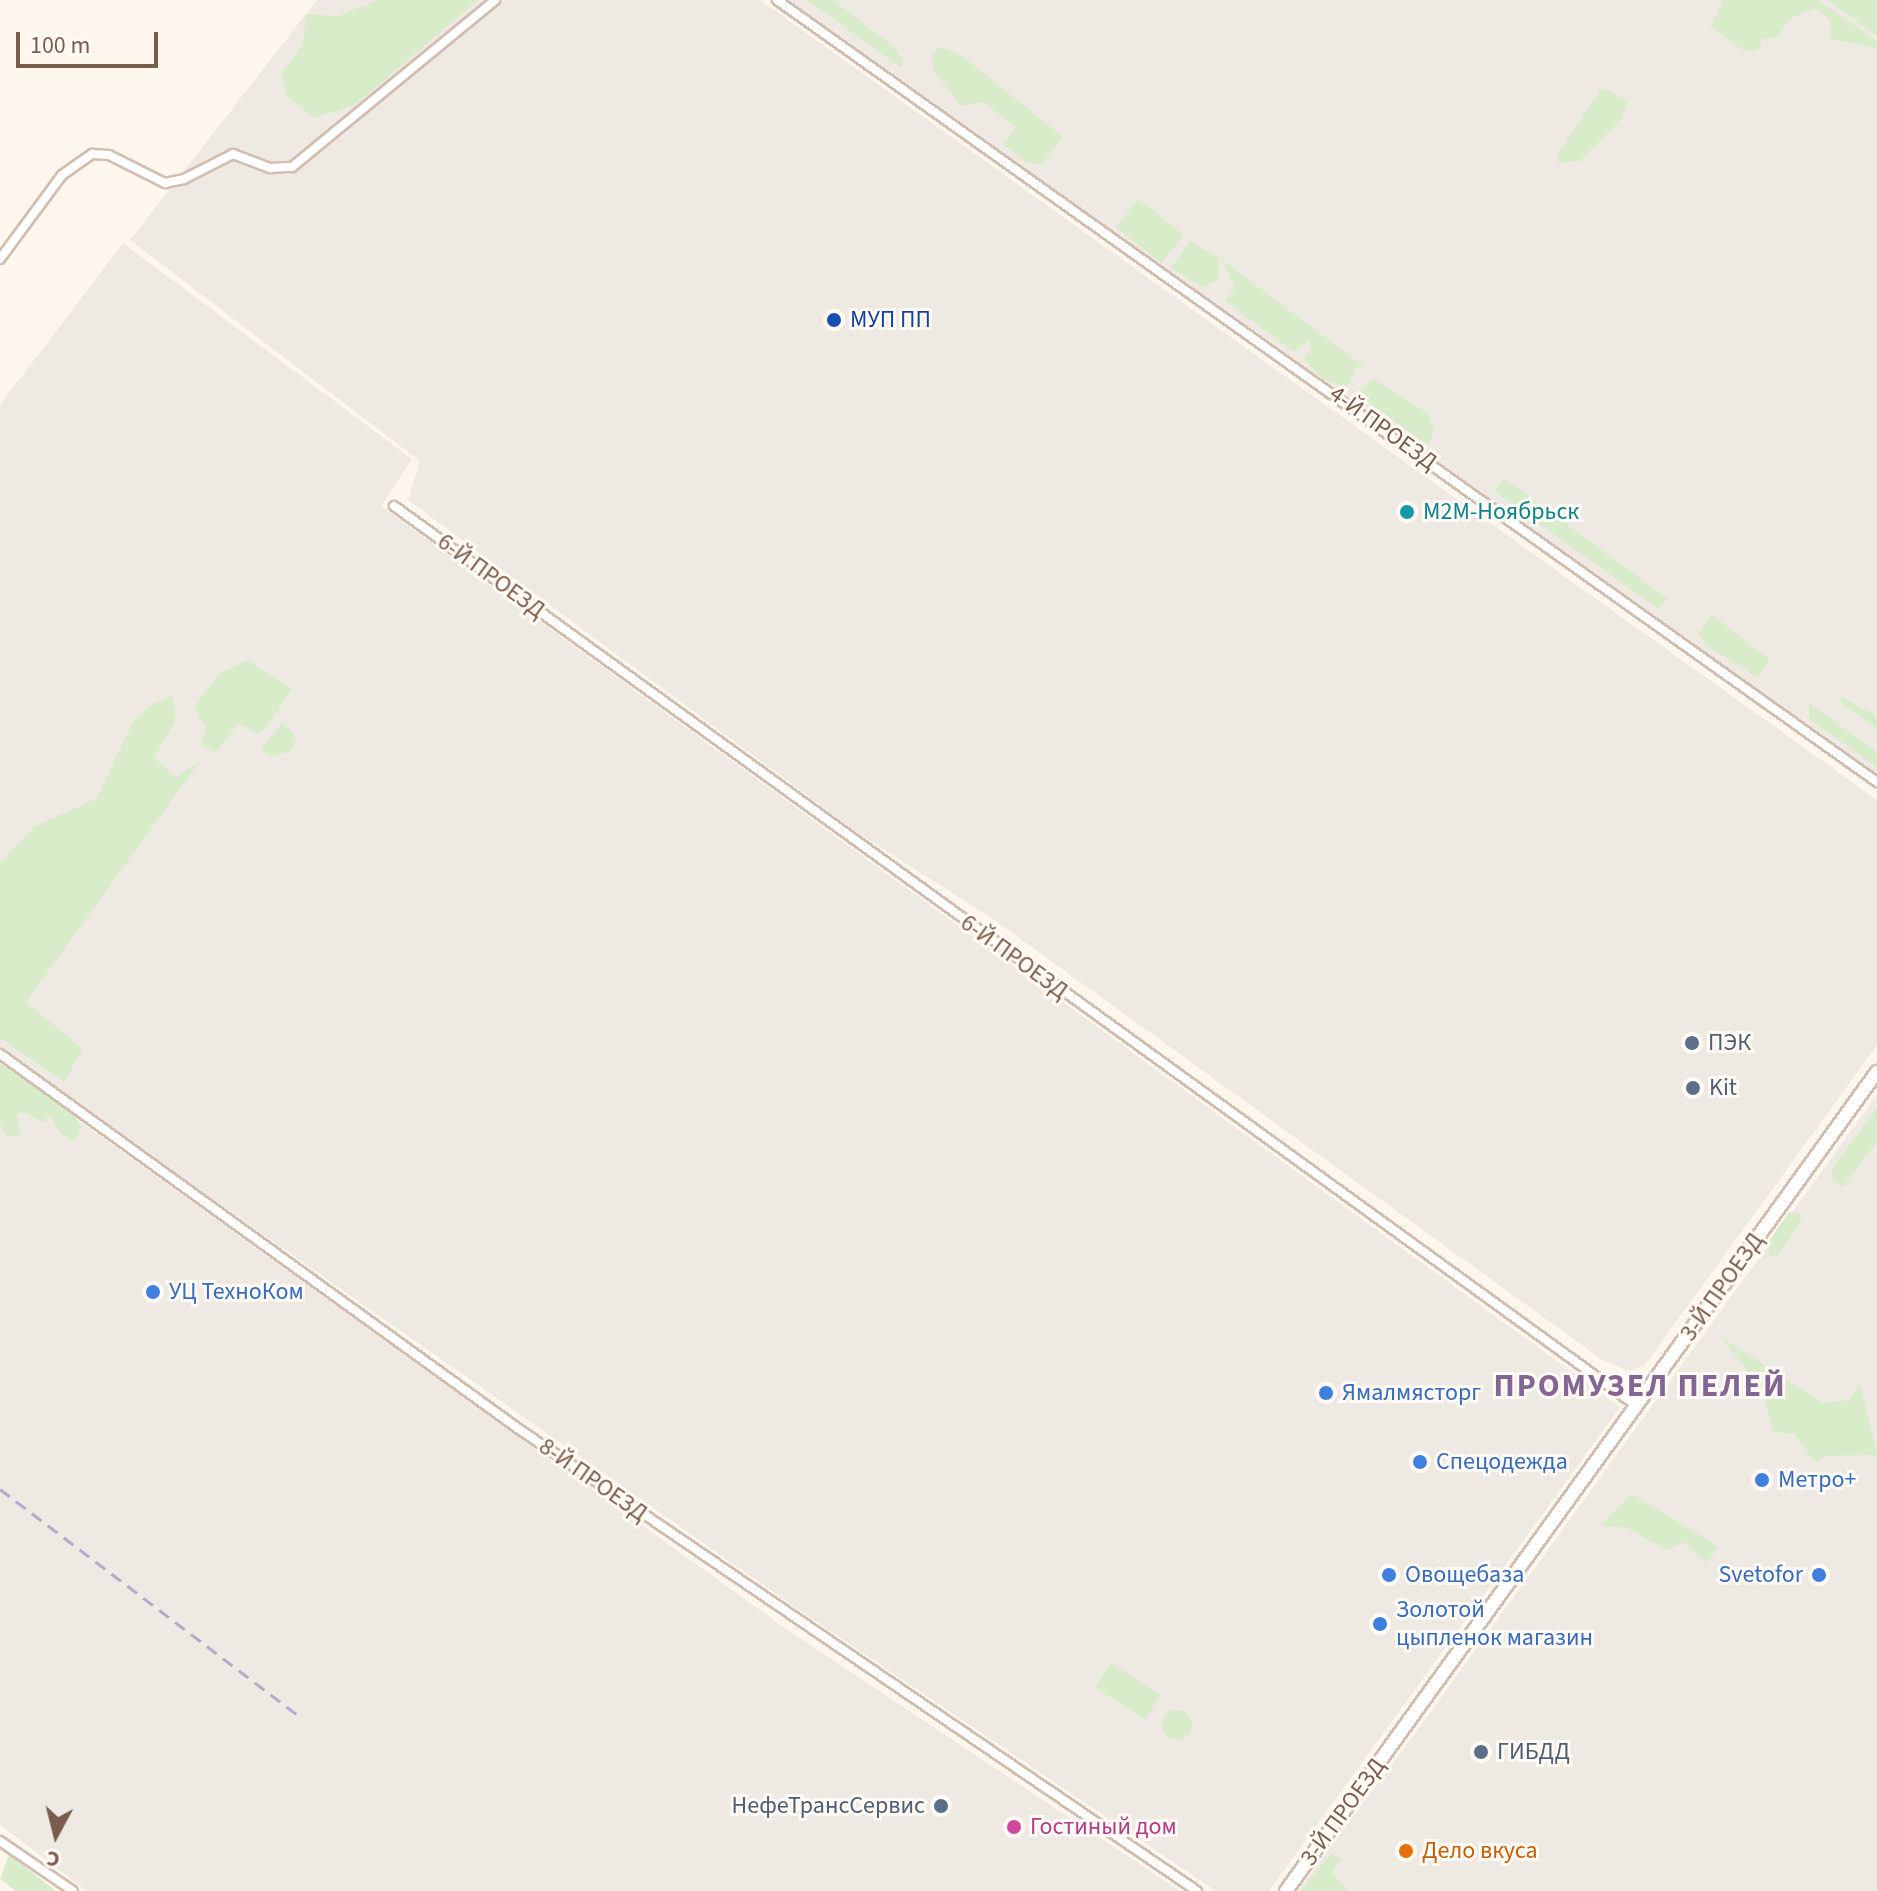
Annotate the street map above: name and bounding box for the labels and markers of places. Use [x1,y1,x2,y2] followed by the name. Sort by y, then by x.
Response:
[850,306,931,334] place label: МУП ПП
[825,311,843,329] marker: МУП ПП
[1423,498,1579,526] place label: М2М-Ноябрьск
[1398,503,1416,521] marker: М2М-Ноябрьск
[1708,1029,1751,1057] place label: ПЭК
[1683,1034,1701,1052] marker: ПЭК
[1709,1074,1737,1102] place label: Kit
[1684,1079,1702,1097] marker: Kit
[169,1278,304,1306] place label: УЦ ТехноКом
[144,1283,162,1301] marker: УЦ ТехноКом
[1342,1379,1481,1407] place label: Ямалмясторг
[1317,1384,1335,1402] marker: Ямалмясторг
[1436,1448,1568,1476] place label: Спецодежда
[1411,1453,1429,1471] marker: Спецодежда
[1778,1466,1856,1494] place label: Метро+
[1753,1471,1771,1489] marker: Метро+
[1405,1561,1524,1589] place label: Овощебаза
[1719,1561,1803,1589] place label: Svetofor
[1380,1566,1398,1584] marker: Овощебаза
[1810,1566,1828,1584] marker: Svetofor
[1396,1596,1593,1652] place label: Золотой цыпленок магазин
[1371,1615,1389,1633] marker: Золотой цыпленок магазин
[1497,1738,1570,1766] place label: ГИБДД
[1472,1743,1490,1761] marker: ГИБДД
[732,1792,925,1820] place label: НефеТрансСервис
[932,1797,950,1815] marker: НефеТрансСервис
[1030,1813,1177,1841] place label: Гостиный дом
[1005,1818,1023,1836] marker: Гостиный дом
[1422,1837,1538,1865] place label: Дело вкуса
[1397,1842,1415,1860] marker: Дело вкуса

